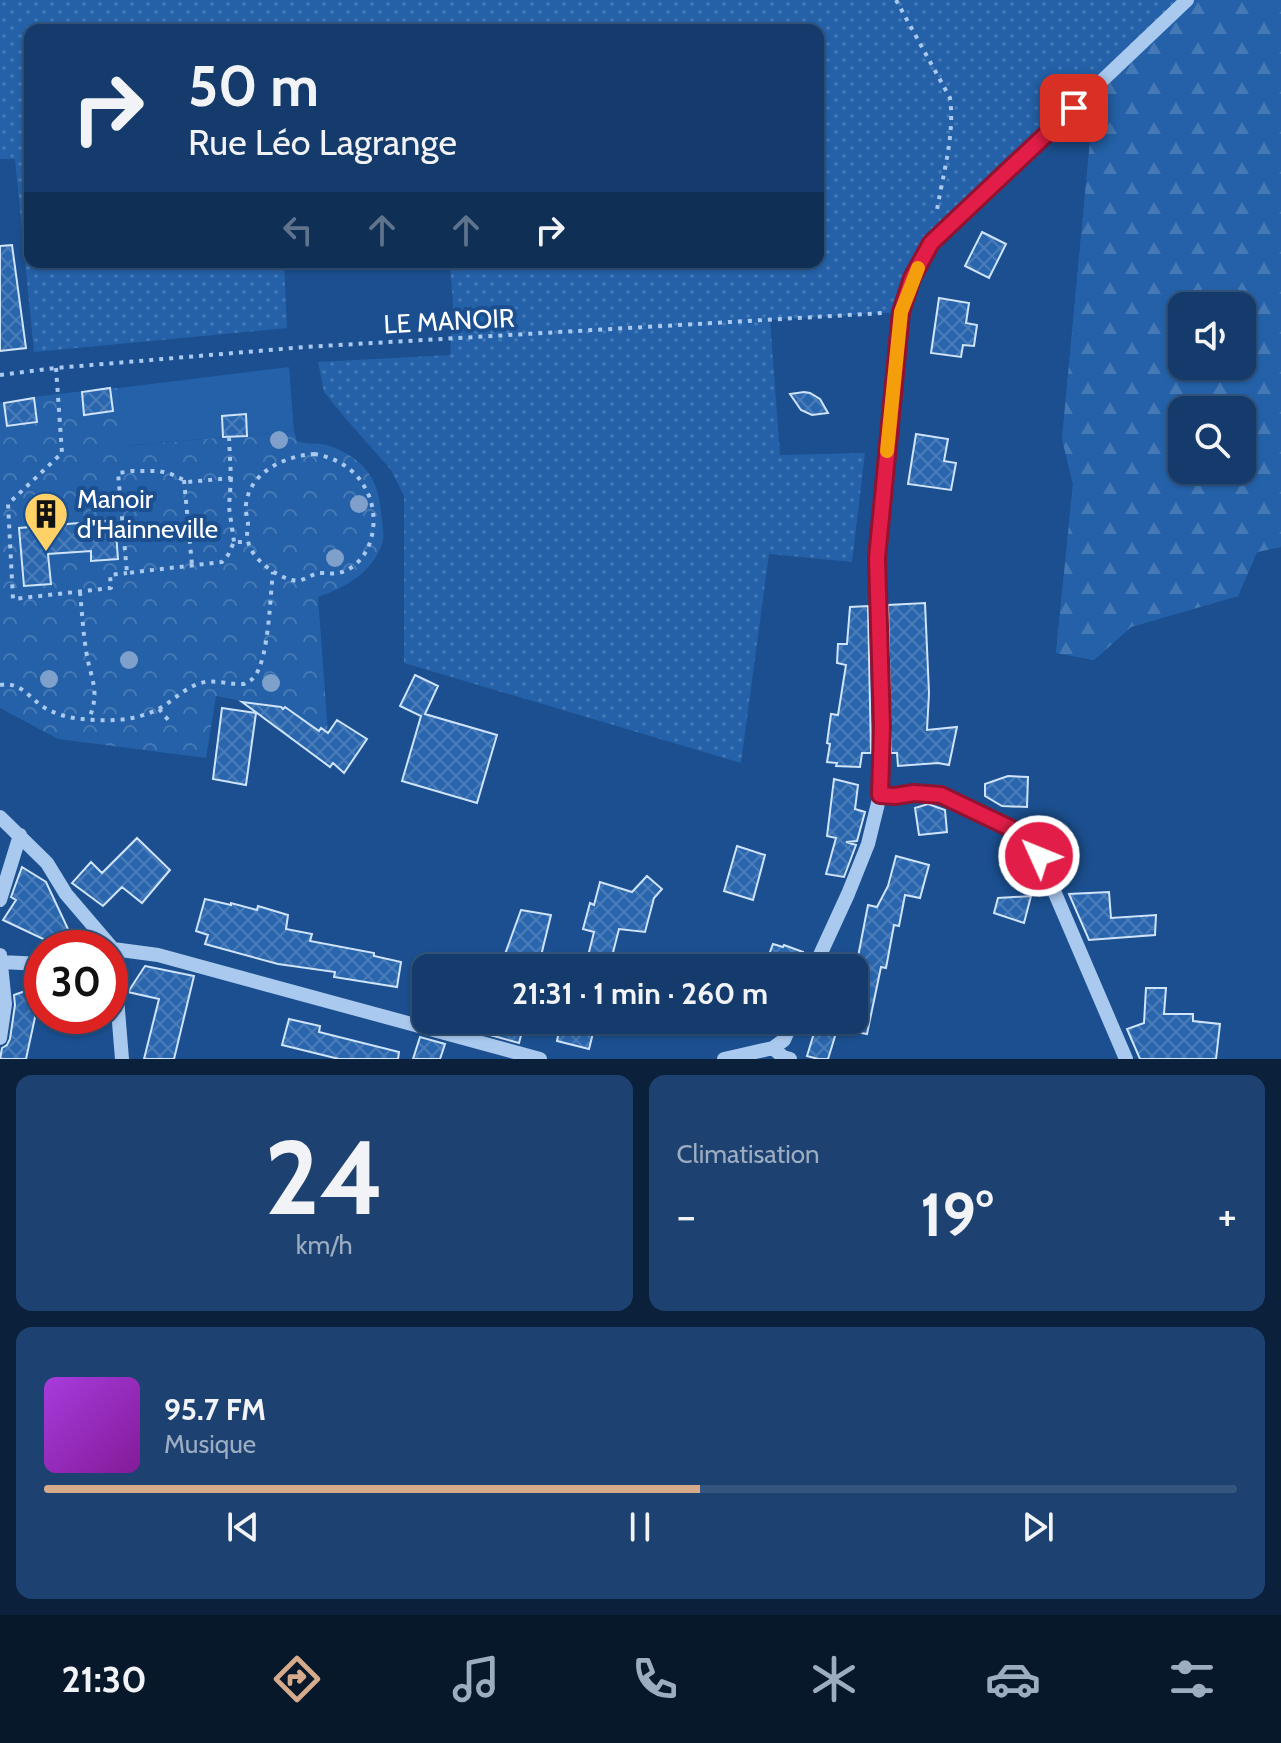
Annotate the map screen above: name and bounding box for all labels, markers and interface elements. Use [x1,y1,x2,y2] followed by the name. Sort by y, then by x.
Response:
[188,52,319,120] text: 50 m
[56,56,160,160] icon: right
[1040,74,1108,142] pin
[1052,86,1096,130] icon: arrive
[188,120,457,164] text: Rue Léo Lagrange
[276,208,320,252] icon: left
[360,208,404,252] icon: ahead
[444,208,488,252] icon: ahead
[528,208,572,252] icon: right
[1168,292,1256,484] map controls
[1168,292,1256,380] button: sound
[383,302,516,340] street label: LE MANOIR
[1168,396,1256,484] button: search
[77,483,218,545] place label: Manoir d'Hainneville
[22,490,70,553] building icon: Manoir d'Hainneville
[997,814,1081,898] position arrow
[24,930,128,1034] speed limit sign: 30
[512,975,768,1012] text: 21:31 · 1 min · 260 m
[264,1114,384,1240] text: 24
[677,1138,820,1170] text: Climatisation
[920,1178,993,1251] text: 19°
[677,1189,696,1242] text: −
[1218,1189,1237,1242] text: +
[296,1229,353,1261] text: km/h
[164,1391,266,1428] text: 95.7 FM
[164,1428,256,1460] text: Musique
[221,1505,265,1549] icon: previous
[618,1505,662,1549] icon: pause
[1016,1505,1060,1549] icon: next
[269,1651,325,1707] icon: directions
[448,1651,504,1707] icon: music
[627,1651,683,1707] icon: phone
[806,1651,862,1707] icon: climate
[985,1651,1041,1707] icon: car
[1164,1651,1220,1707] icon: filters
[61,1657,147,1701] text: 21:30

